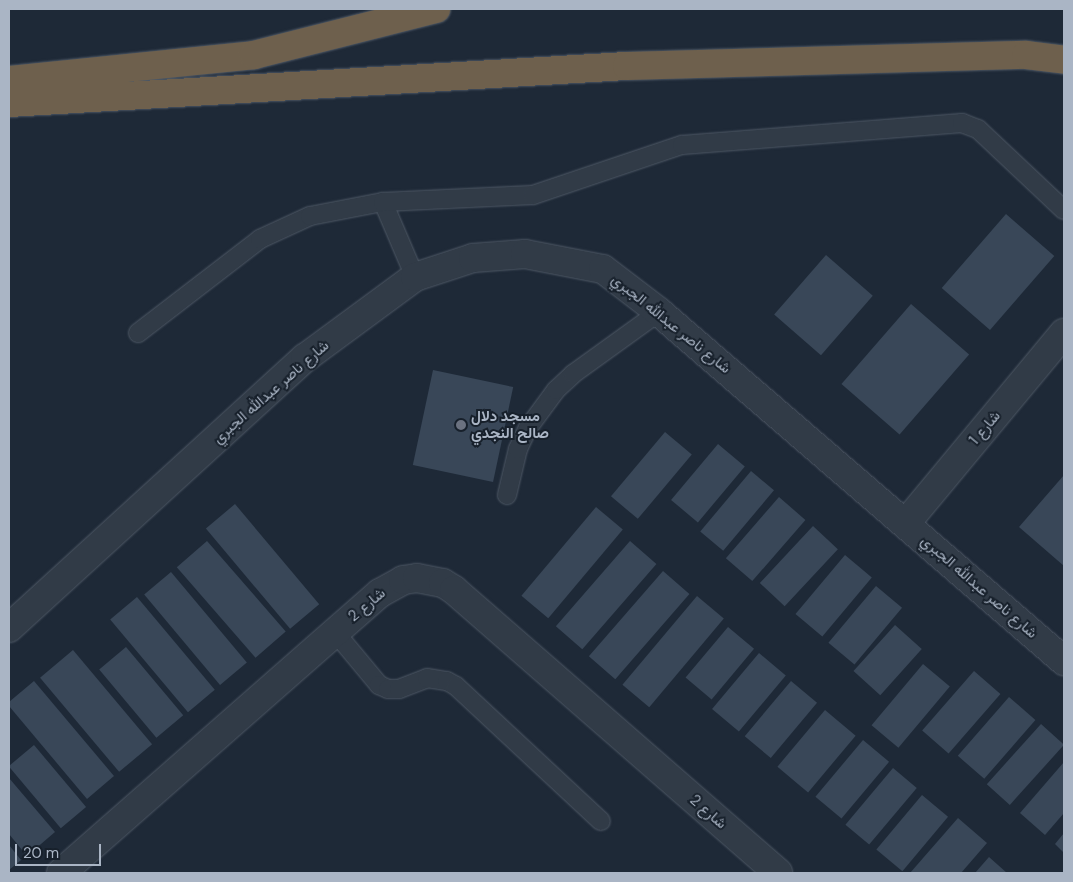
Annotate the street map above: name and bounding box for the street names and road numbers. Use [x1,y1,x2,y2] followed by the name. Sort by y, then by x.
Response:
[608,270,734,378] street label: شارع ناصر عبدالله الجبري
[209,337,333,447] street label: شارع ناصر عبدالله الجبري
[966,407,1004,449] street label: شارع 1
[917,532,1041,642] street label: شارع ناصر عبدالله الجبري
[345,584,389,626] street label: شارع 2
[686,791,730,833] street label: شارع 2

